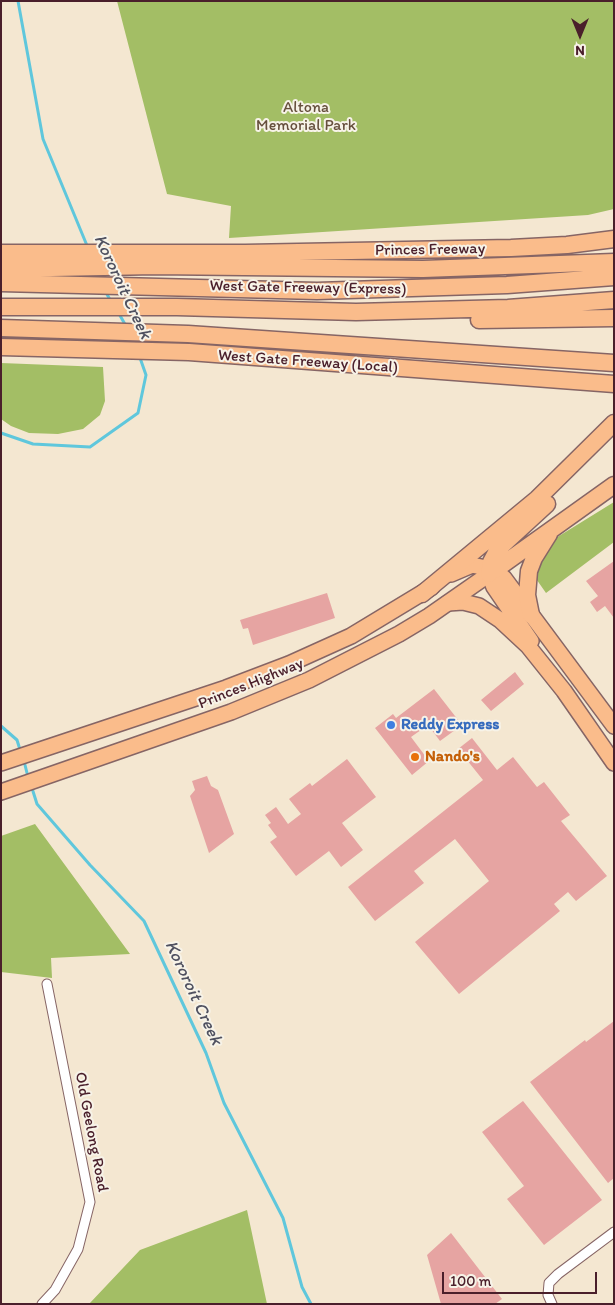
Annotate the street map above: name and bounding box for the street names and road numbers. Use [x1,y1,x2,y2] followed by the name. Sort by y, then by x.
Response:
[375,239,485,261] street label: Princes Freeway
[209,277,407,299] street label: West Gate Freeway (Express)
[217,346,399,378] street label: West Gate Freeway (Local)
[196,654,306,714] street label: Princes Highway
[70,1070,112,1194] street label: Old Geelong Road

